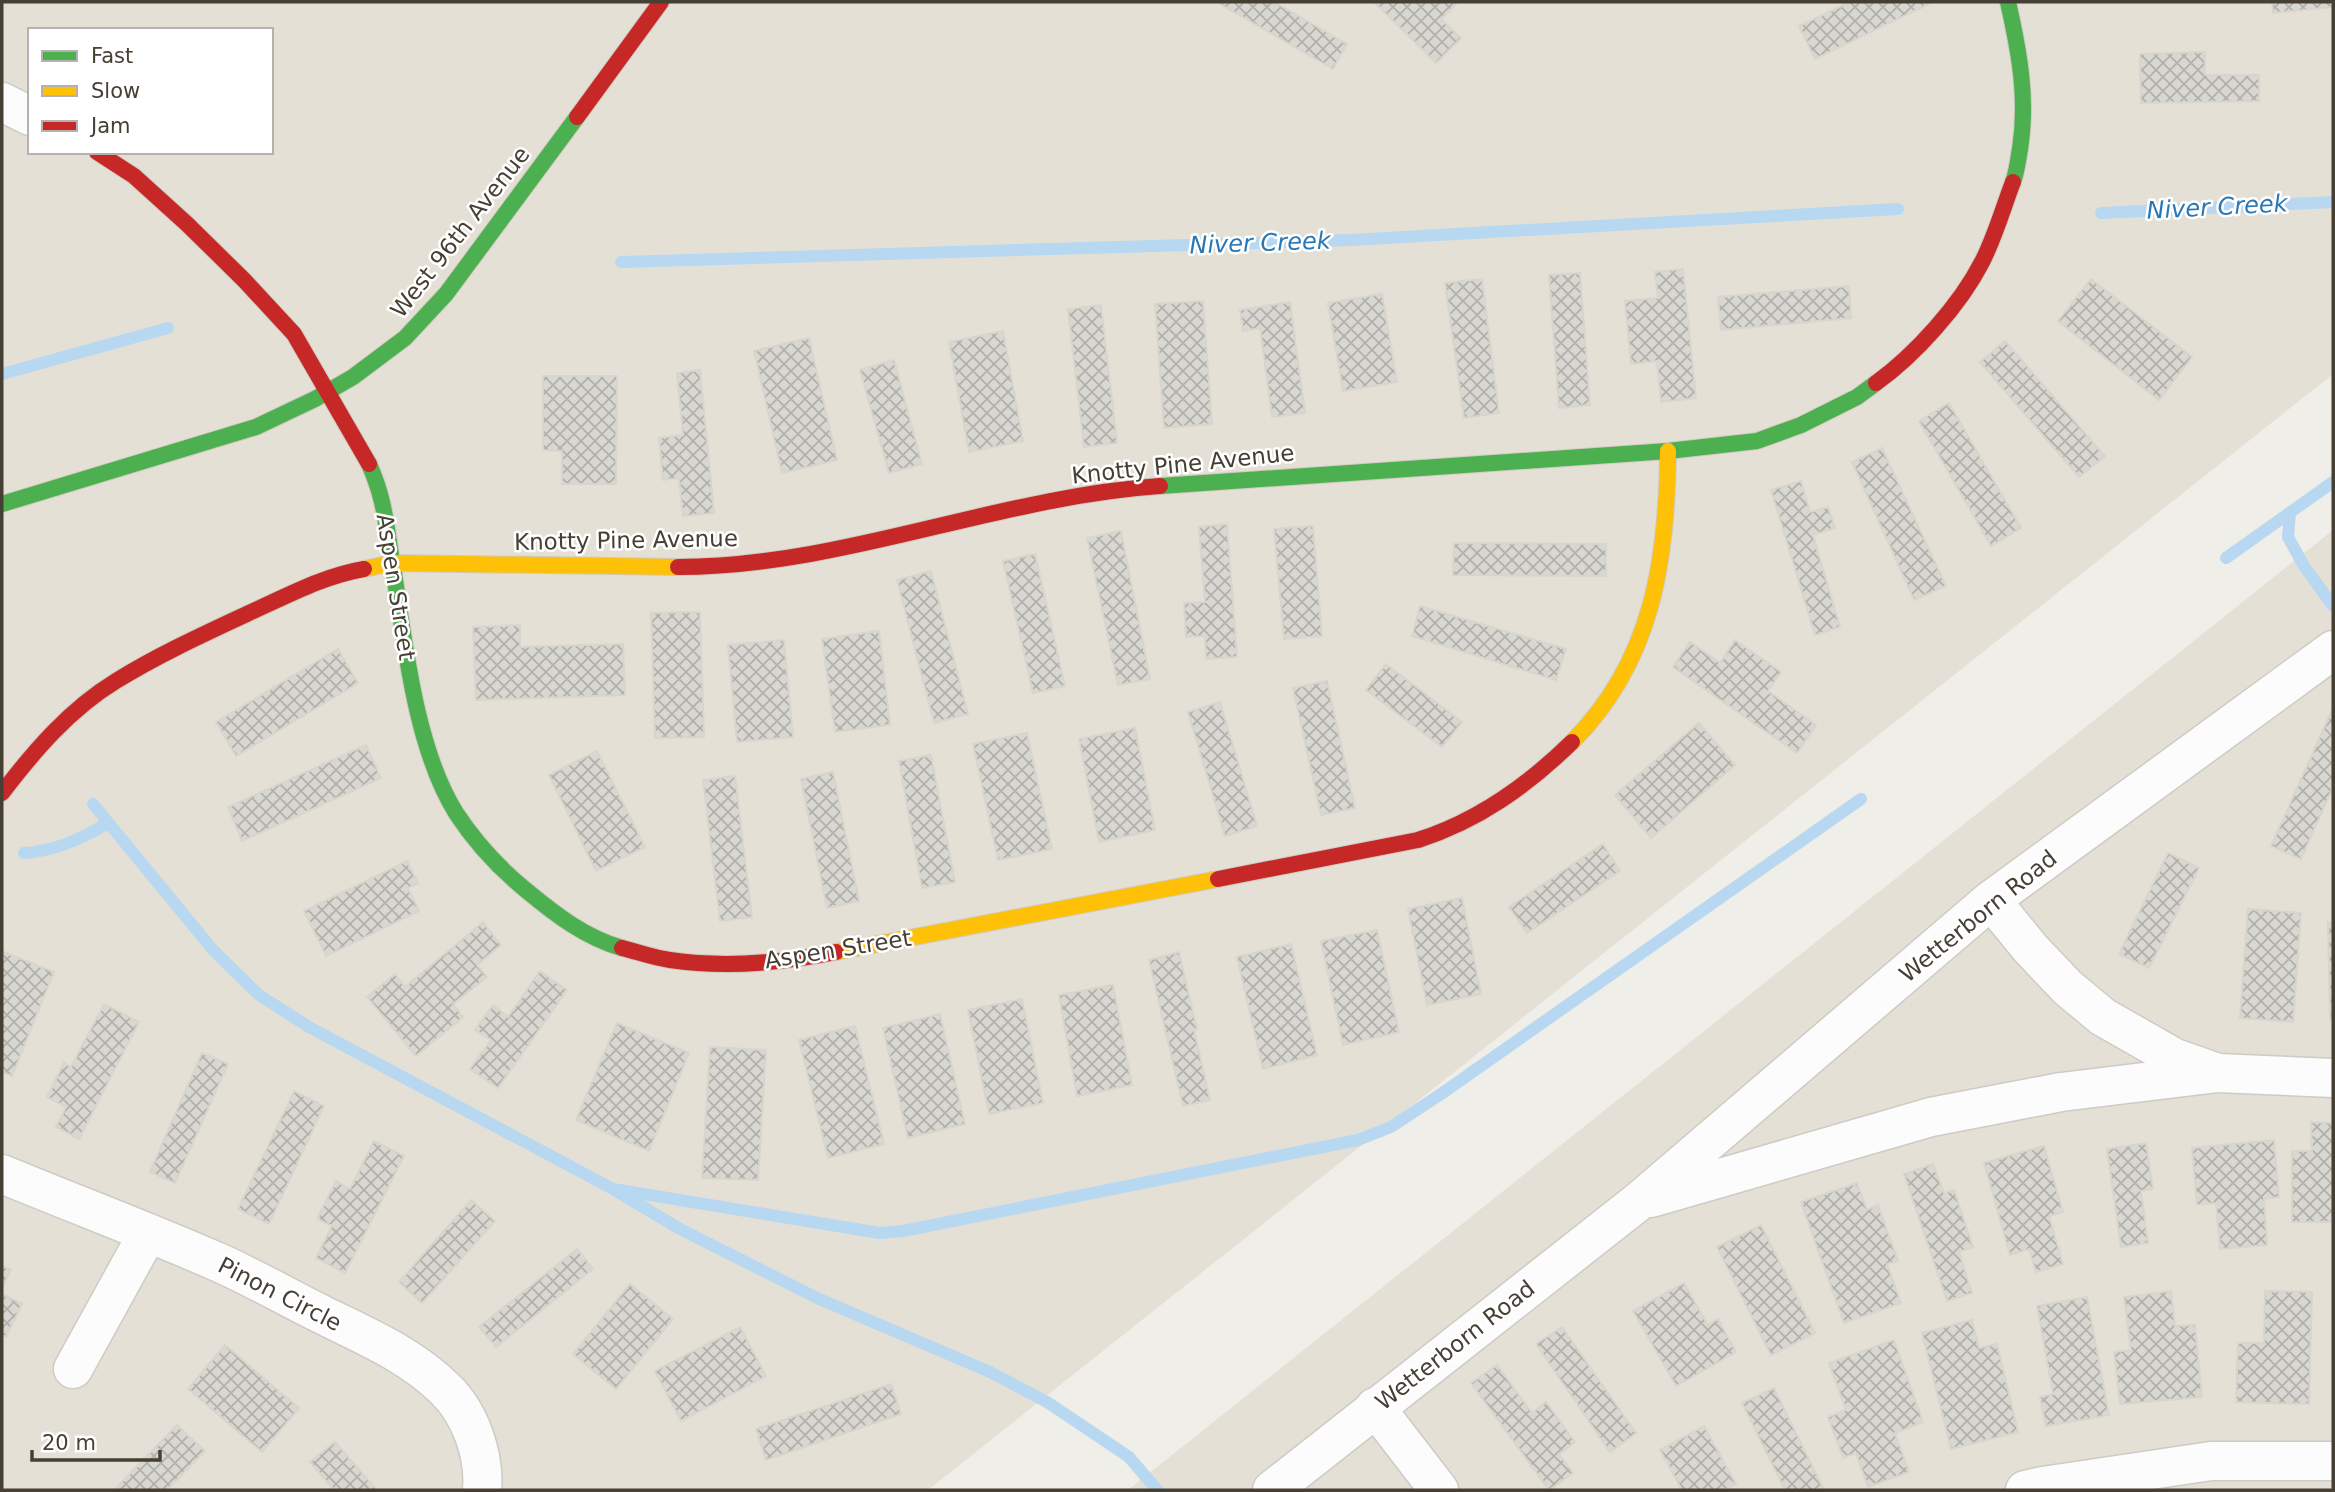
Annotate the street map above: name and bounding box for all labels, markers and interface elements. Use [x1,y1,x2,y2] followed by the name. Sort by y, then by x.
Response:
[28,28,273,154] legend
[91,44,133,68] text: Fast
[91,79,140,103] text: Slow
[89,114,131,138] text: Jam
[385,141,535,323] street label: West 96th Avenue
[2146,189,2289,225] water label: Niver Creek
[1189,227,1332,259] water label: Niver Creek
[1070,439,1296,489] street label: Knotty Pine Avenue
[372,512,420,662] street label: Aspen Street
[514,525,738,555] street label: Knotty Pine Avenue
[1894,845,2062,987] street label: Wetterborn Road
[763,925,913,973] street label: Aspen Street
[214,1252,346,1336] street label: Pinon Circle
[1370,1275,1540,1415] street label: Wetterborn Road
[32,1418,159,1462] scale bar
[42,1431,96,1455] text: 20 m

